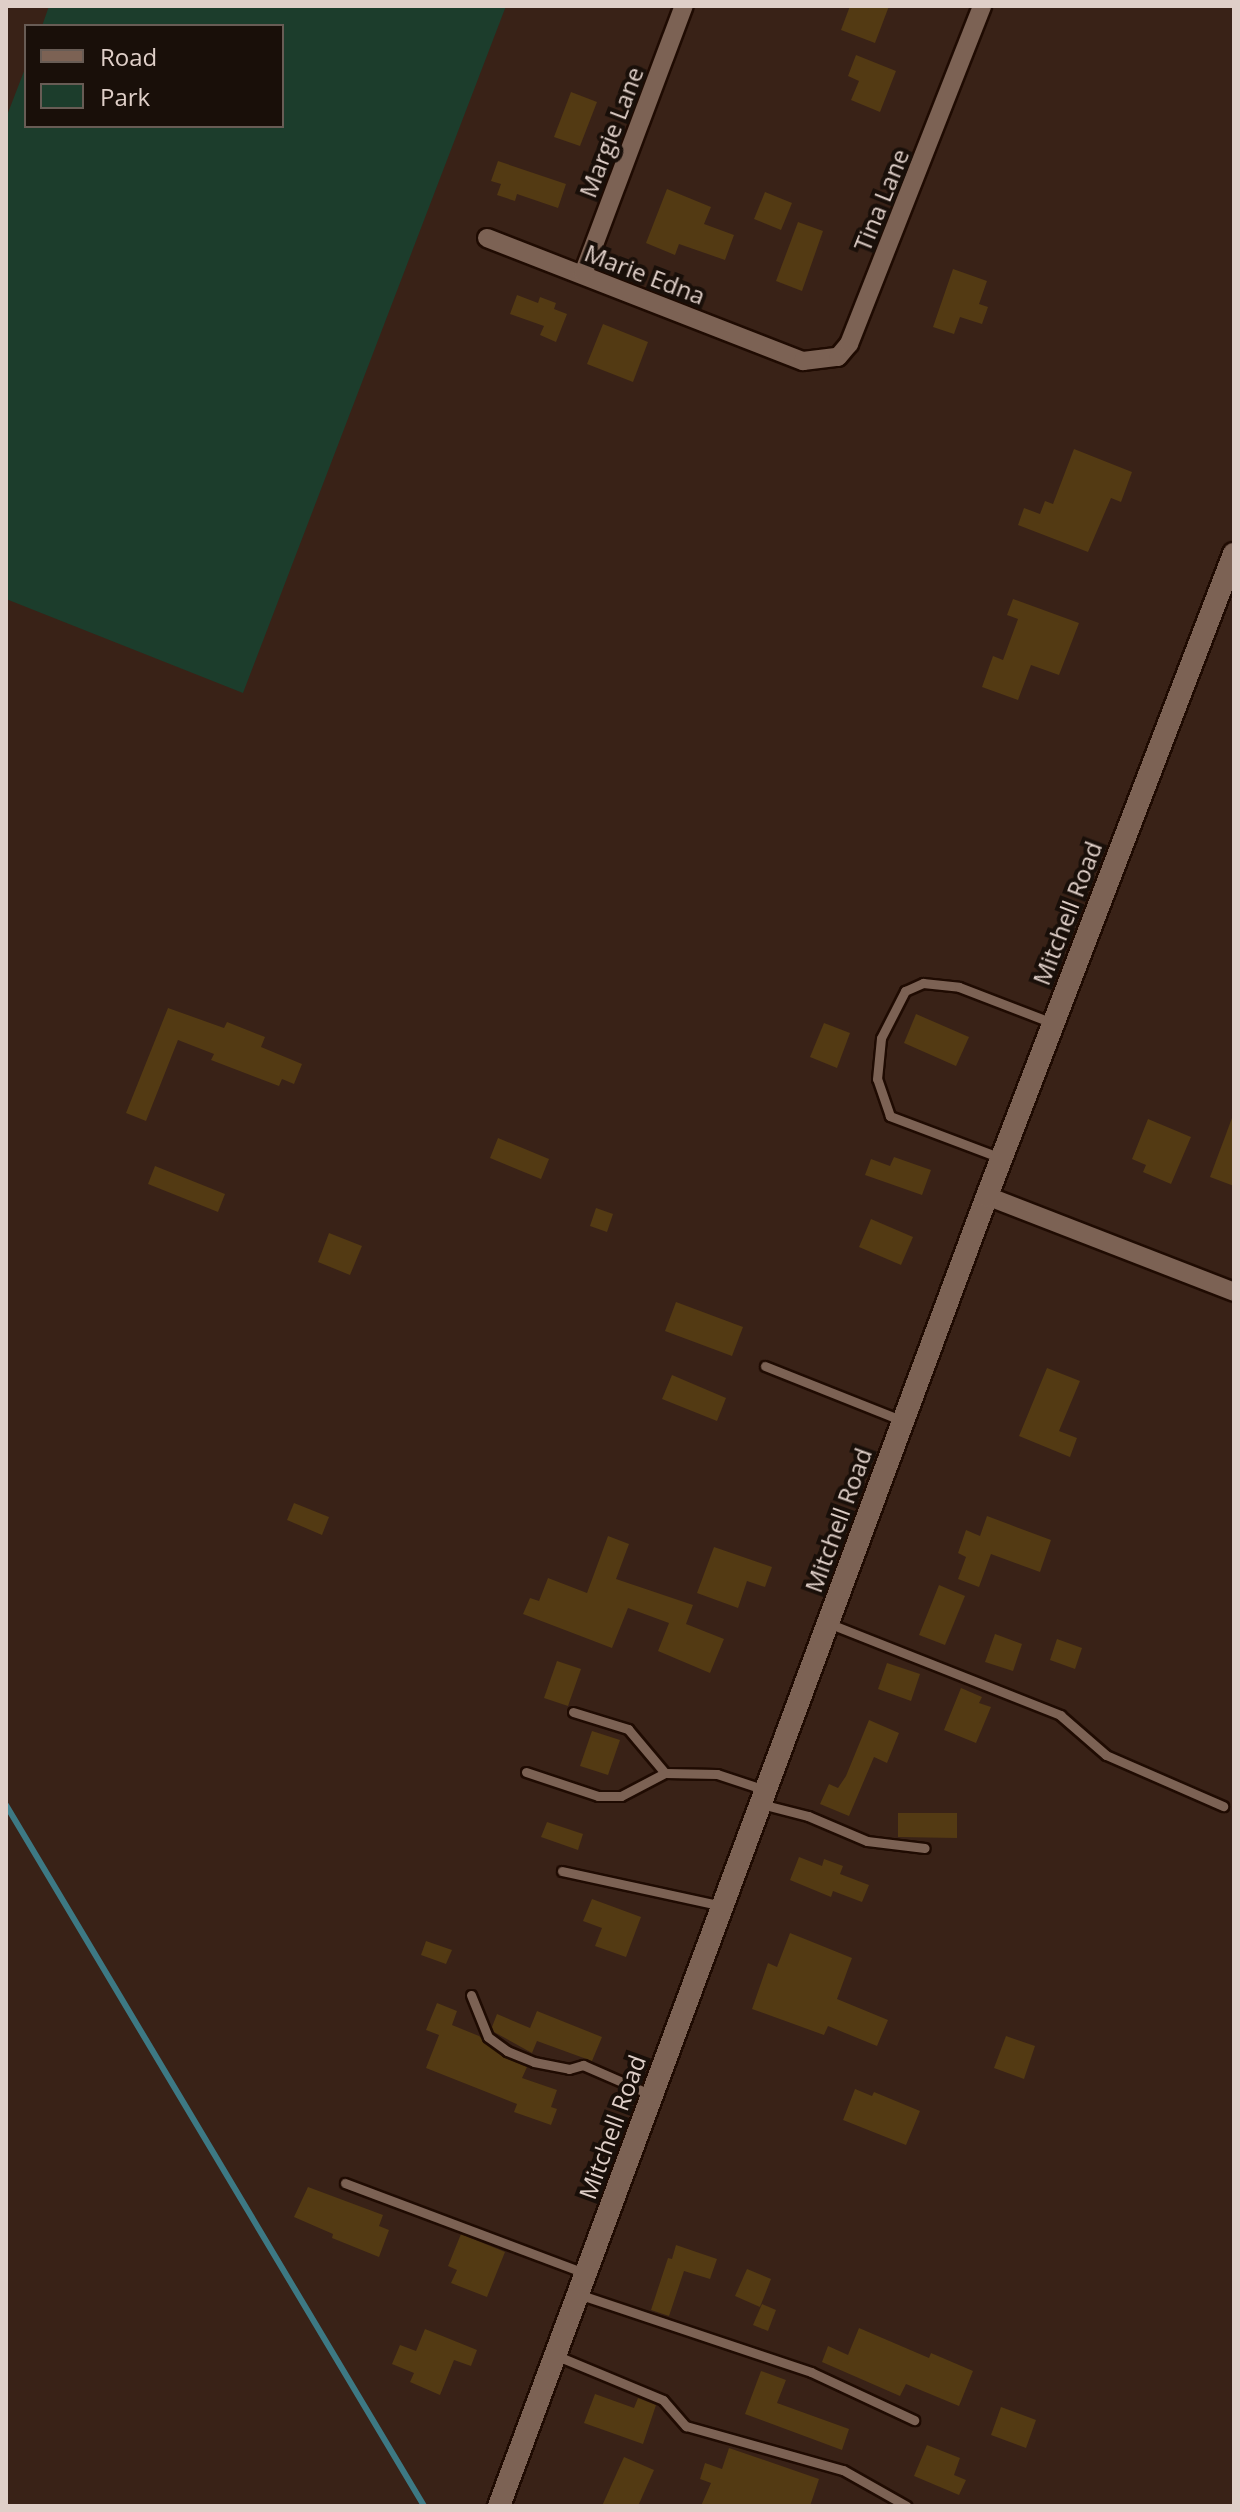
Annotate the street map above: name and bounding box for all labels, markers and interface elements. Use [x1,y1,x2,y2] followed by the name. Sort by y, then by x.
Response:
[24,24,284,128] legend
[100,40,157,73] text: Road
[573,63,649,201] street label: Margie Lane
[100,80,150,113] text: Park
[847,145,915,255] street label: Tina Lane
[581,238,709,310] street label: Marie Edna
[1026,837,1108,989] street label: Mitchell Road
[799,1444,877,1596] street label: Mitchell Road
[573,2051,651,2203] street label: Mitchell Road

